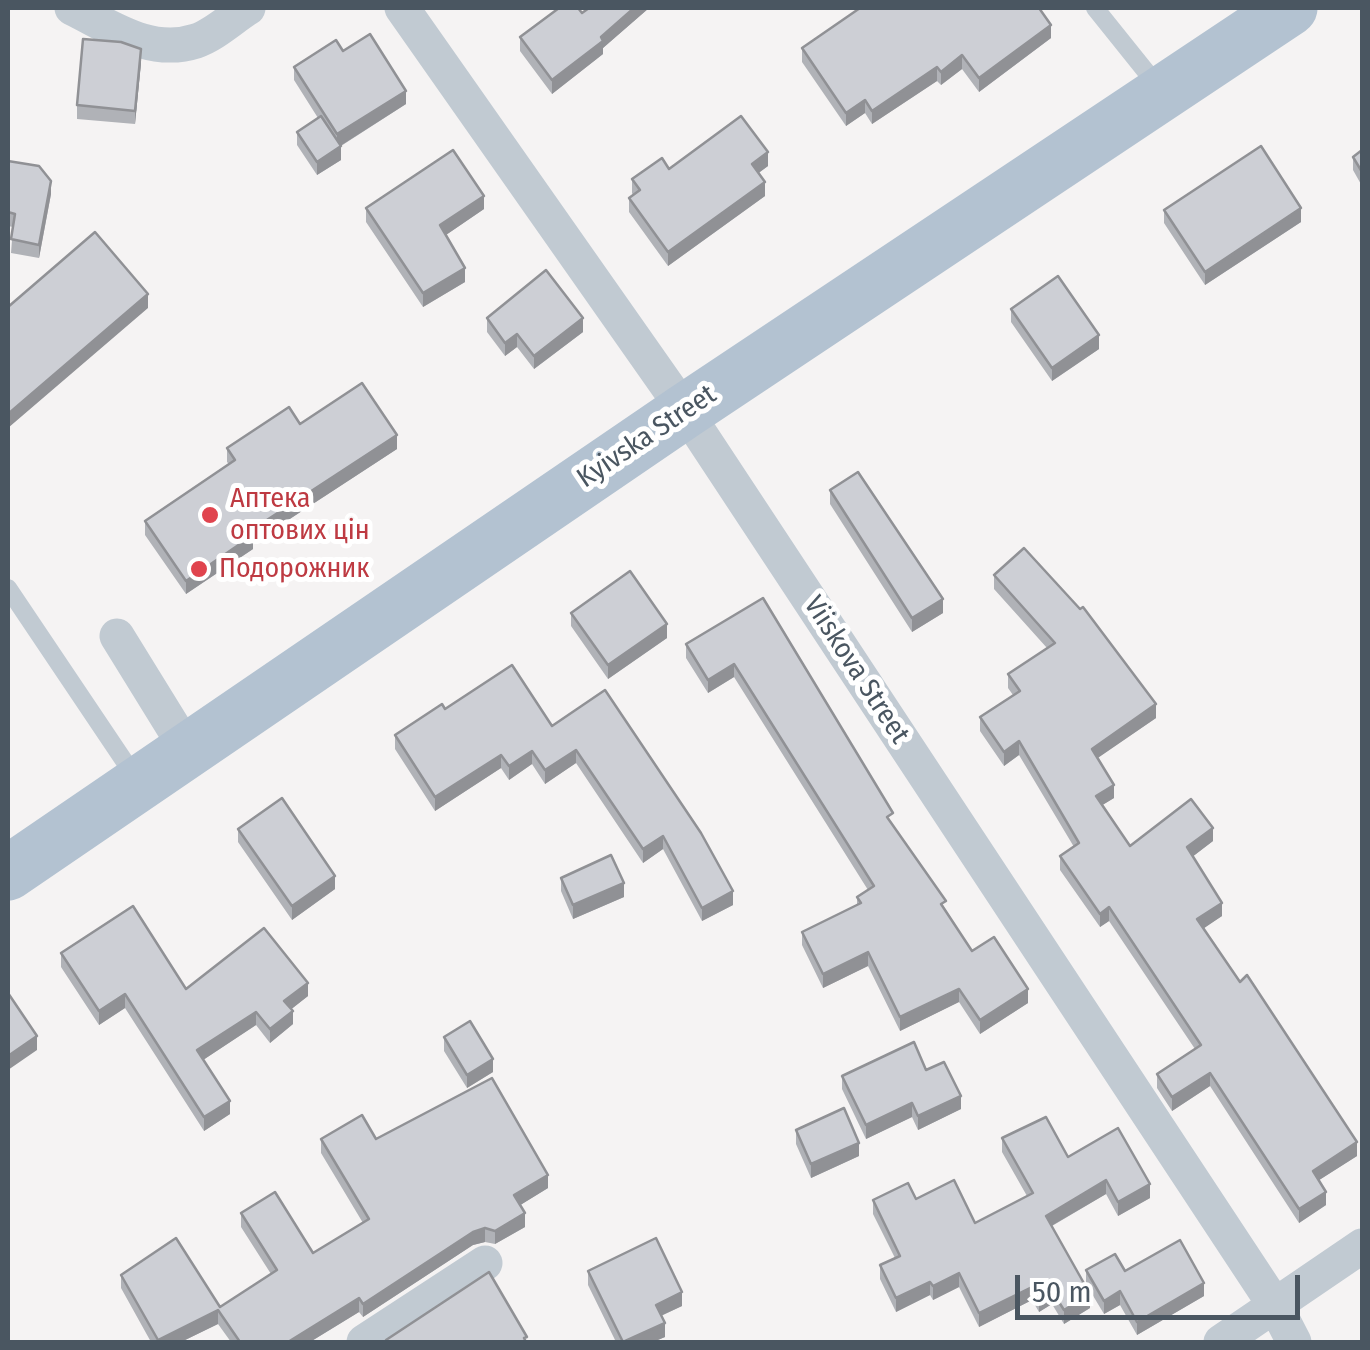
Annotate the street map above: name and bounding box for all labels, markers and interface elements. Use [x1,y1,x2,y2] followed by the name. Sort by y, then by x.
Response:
[571,378,723,496] street label: Kyivska Street
[230,482,370,548] place label: Аптека оптових цін
[199,504,221,526] marker: Аптека оптових цін
[219,552,369,586] place label: Подорожник
[188,558,210,580] marker: Подорожник
[796,590,916,750] street label: Viiskova Street
[1020,1255,1305,1317] scale bar
[1032,1274,1092,1310] text: 50 m

